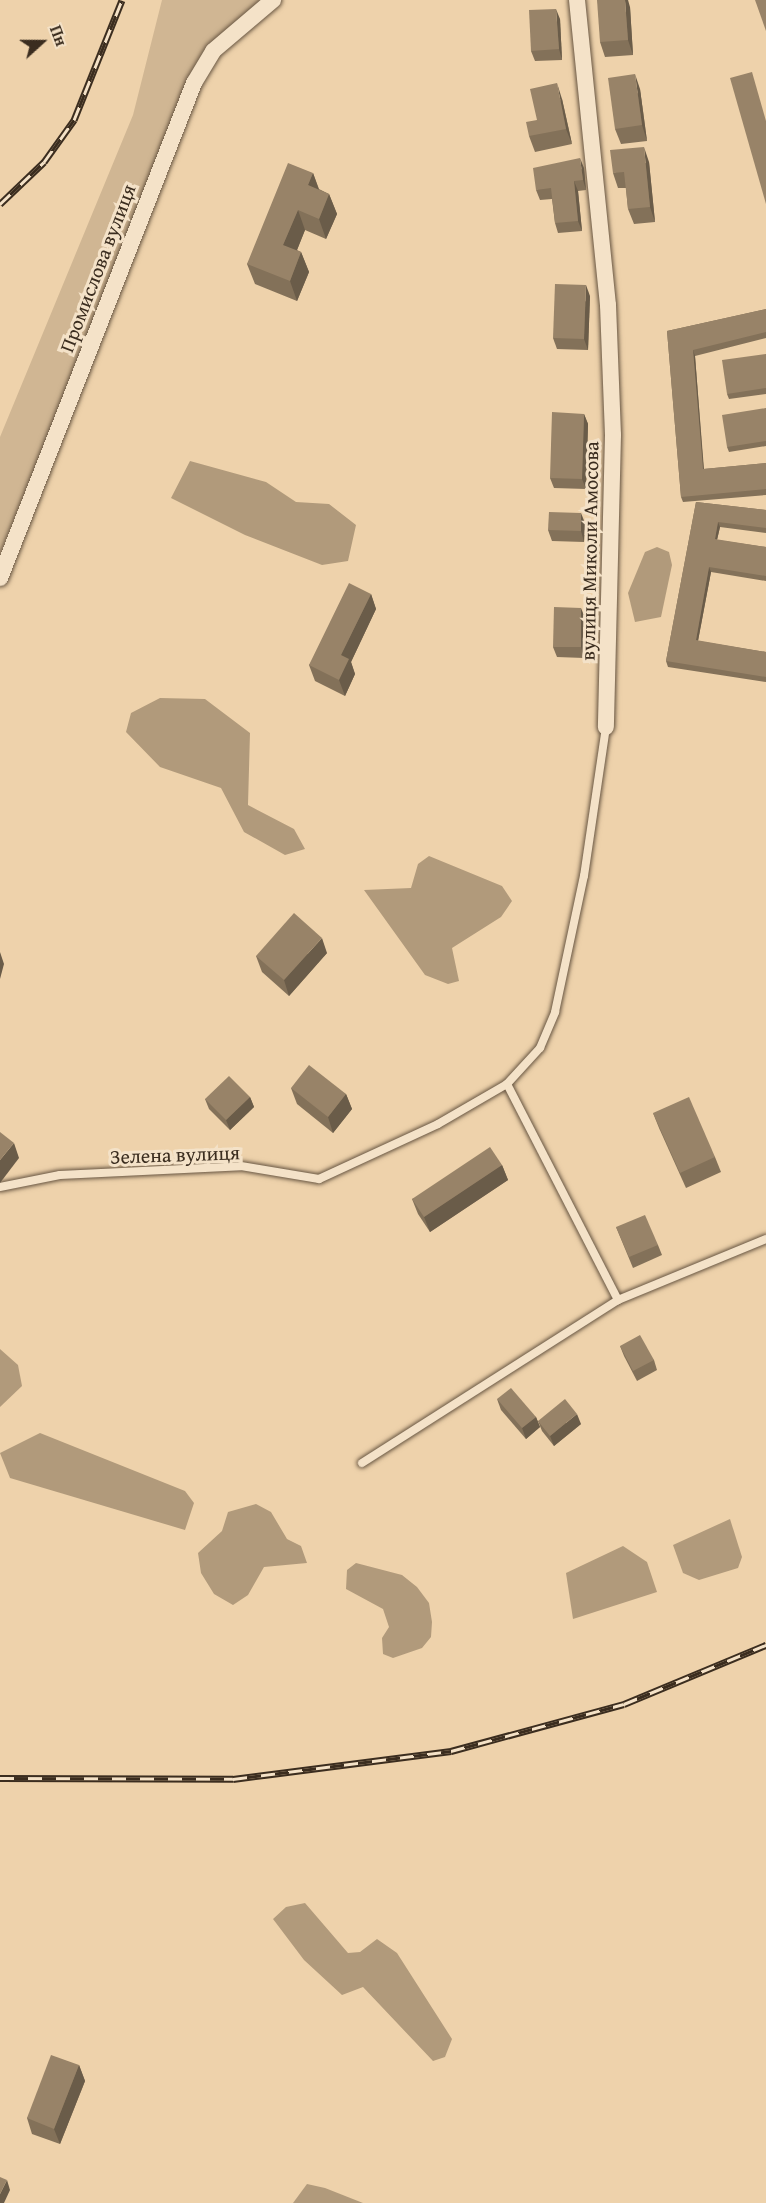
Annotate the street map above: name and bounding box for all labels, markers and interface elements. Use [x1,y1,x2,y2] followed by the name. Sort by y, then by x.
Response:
[12,12,72,72] north arrow
[44,22,74,49] text: Пн
[54,181,140,355] street label: Промислова вулиця
[575,441,603,661] street label: вулиця Миколи Амосова
[110,1140,240,1168] street label: Зелена вулиця

